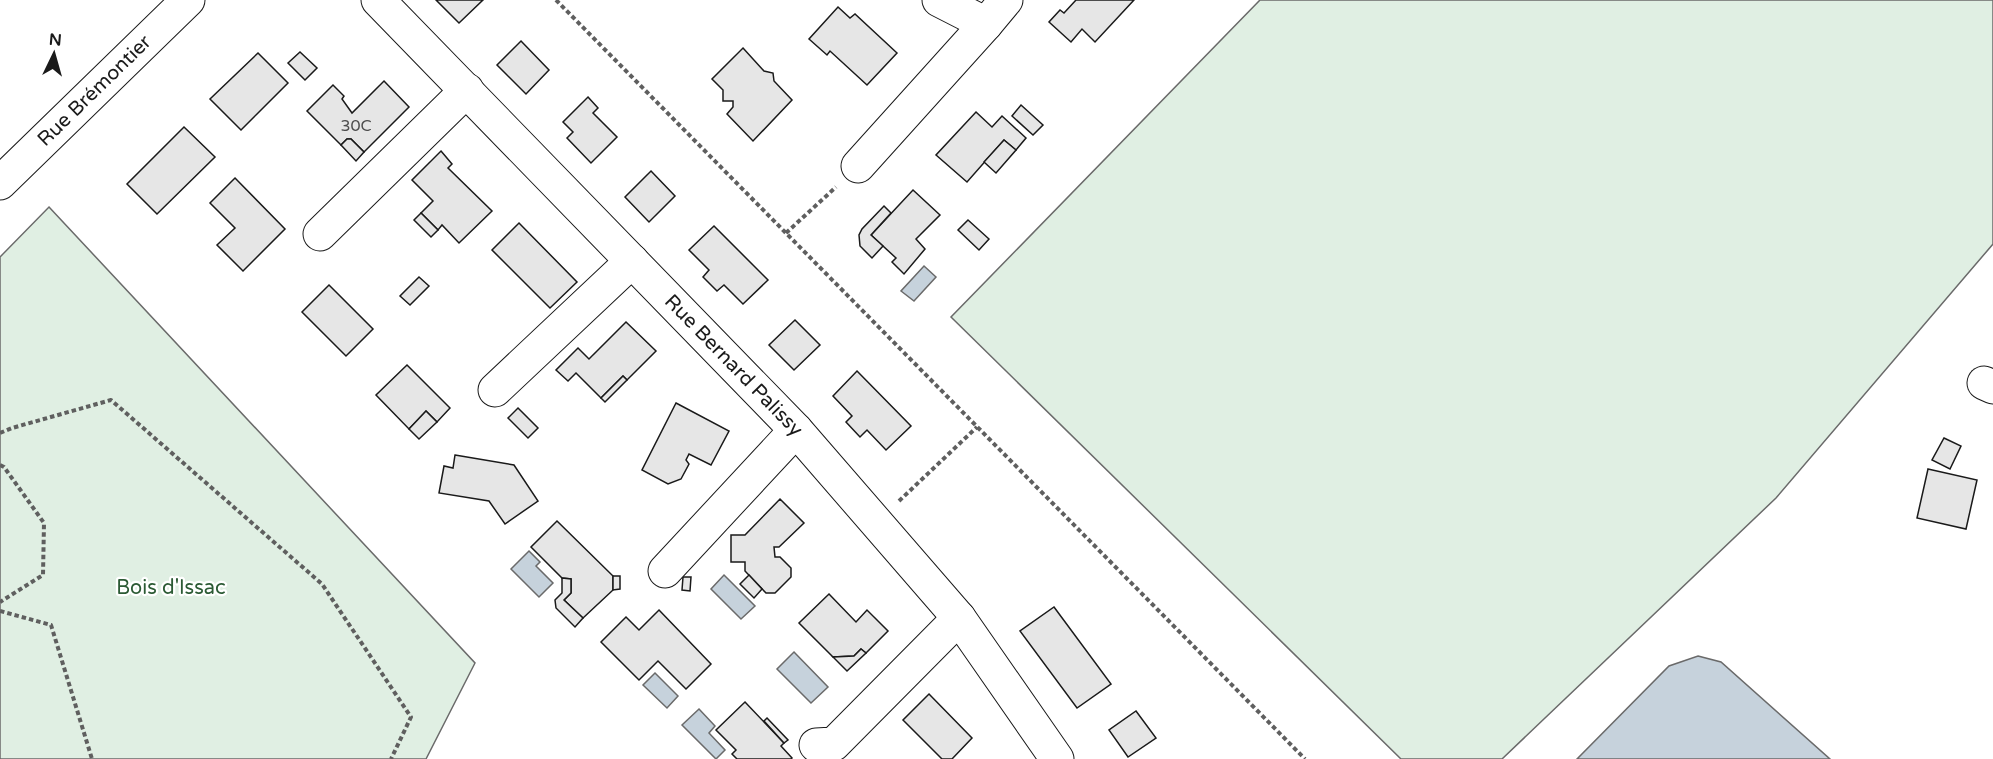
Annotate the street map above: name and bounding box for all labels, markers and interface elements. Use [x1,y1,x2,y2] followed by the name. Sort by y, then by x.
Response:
[24,24,84,84] north arrow
[33,30,157,152] street label: Rue Brémontier
[48,30,62,51] text: N
[340,116,372,136] house number: 30C
[659,290,808,442] street label: Rue Bernard Palissy
[116,576,226,600] park label: Bois d'Issac

